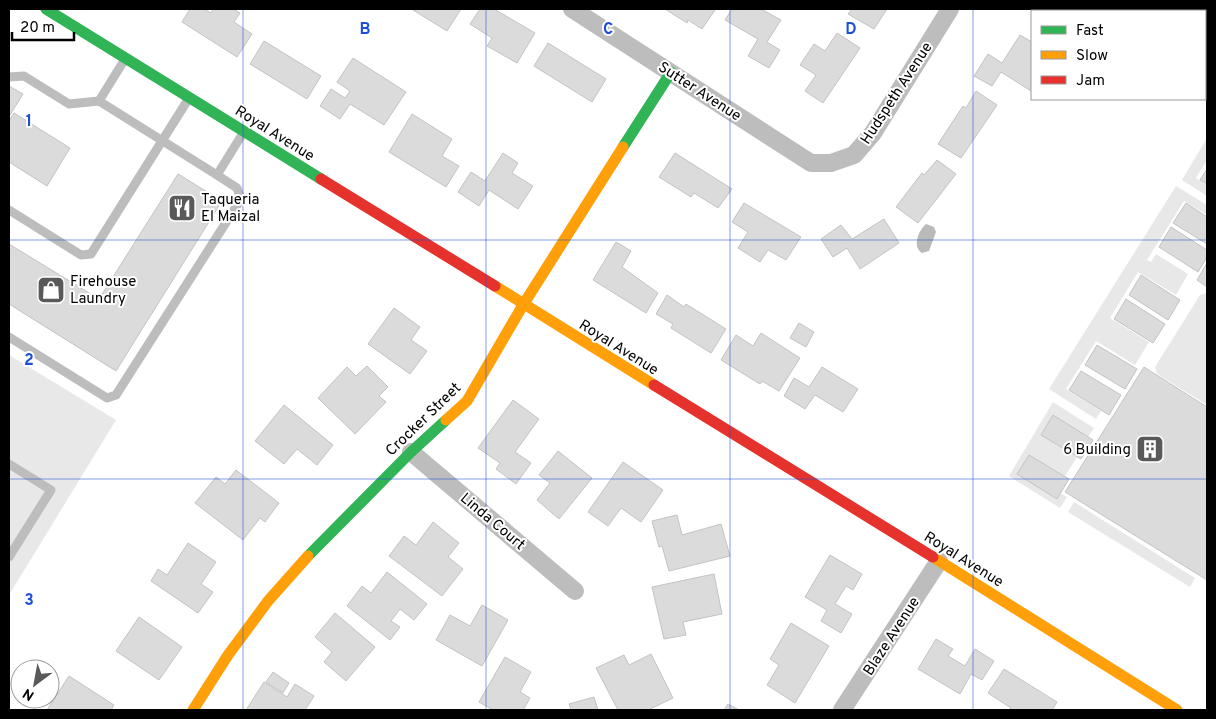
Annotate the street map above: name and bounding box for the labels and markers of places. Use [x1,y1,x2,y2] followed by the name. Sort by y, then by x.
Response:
[201,191,260,227] place label: Taqueria El Maizal
[167,193,197,223] restaurant icon: Taqueria El Maizal
[70,273,136,309] place label: Firehouse Laundry
[36,275,66,305] shop icon: Firehouse Laundry
[1135,434,1165,464] building icon: 6 Building
[1063,441,1131,460] place label: 6 Building

